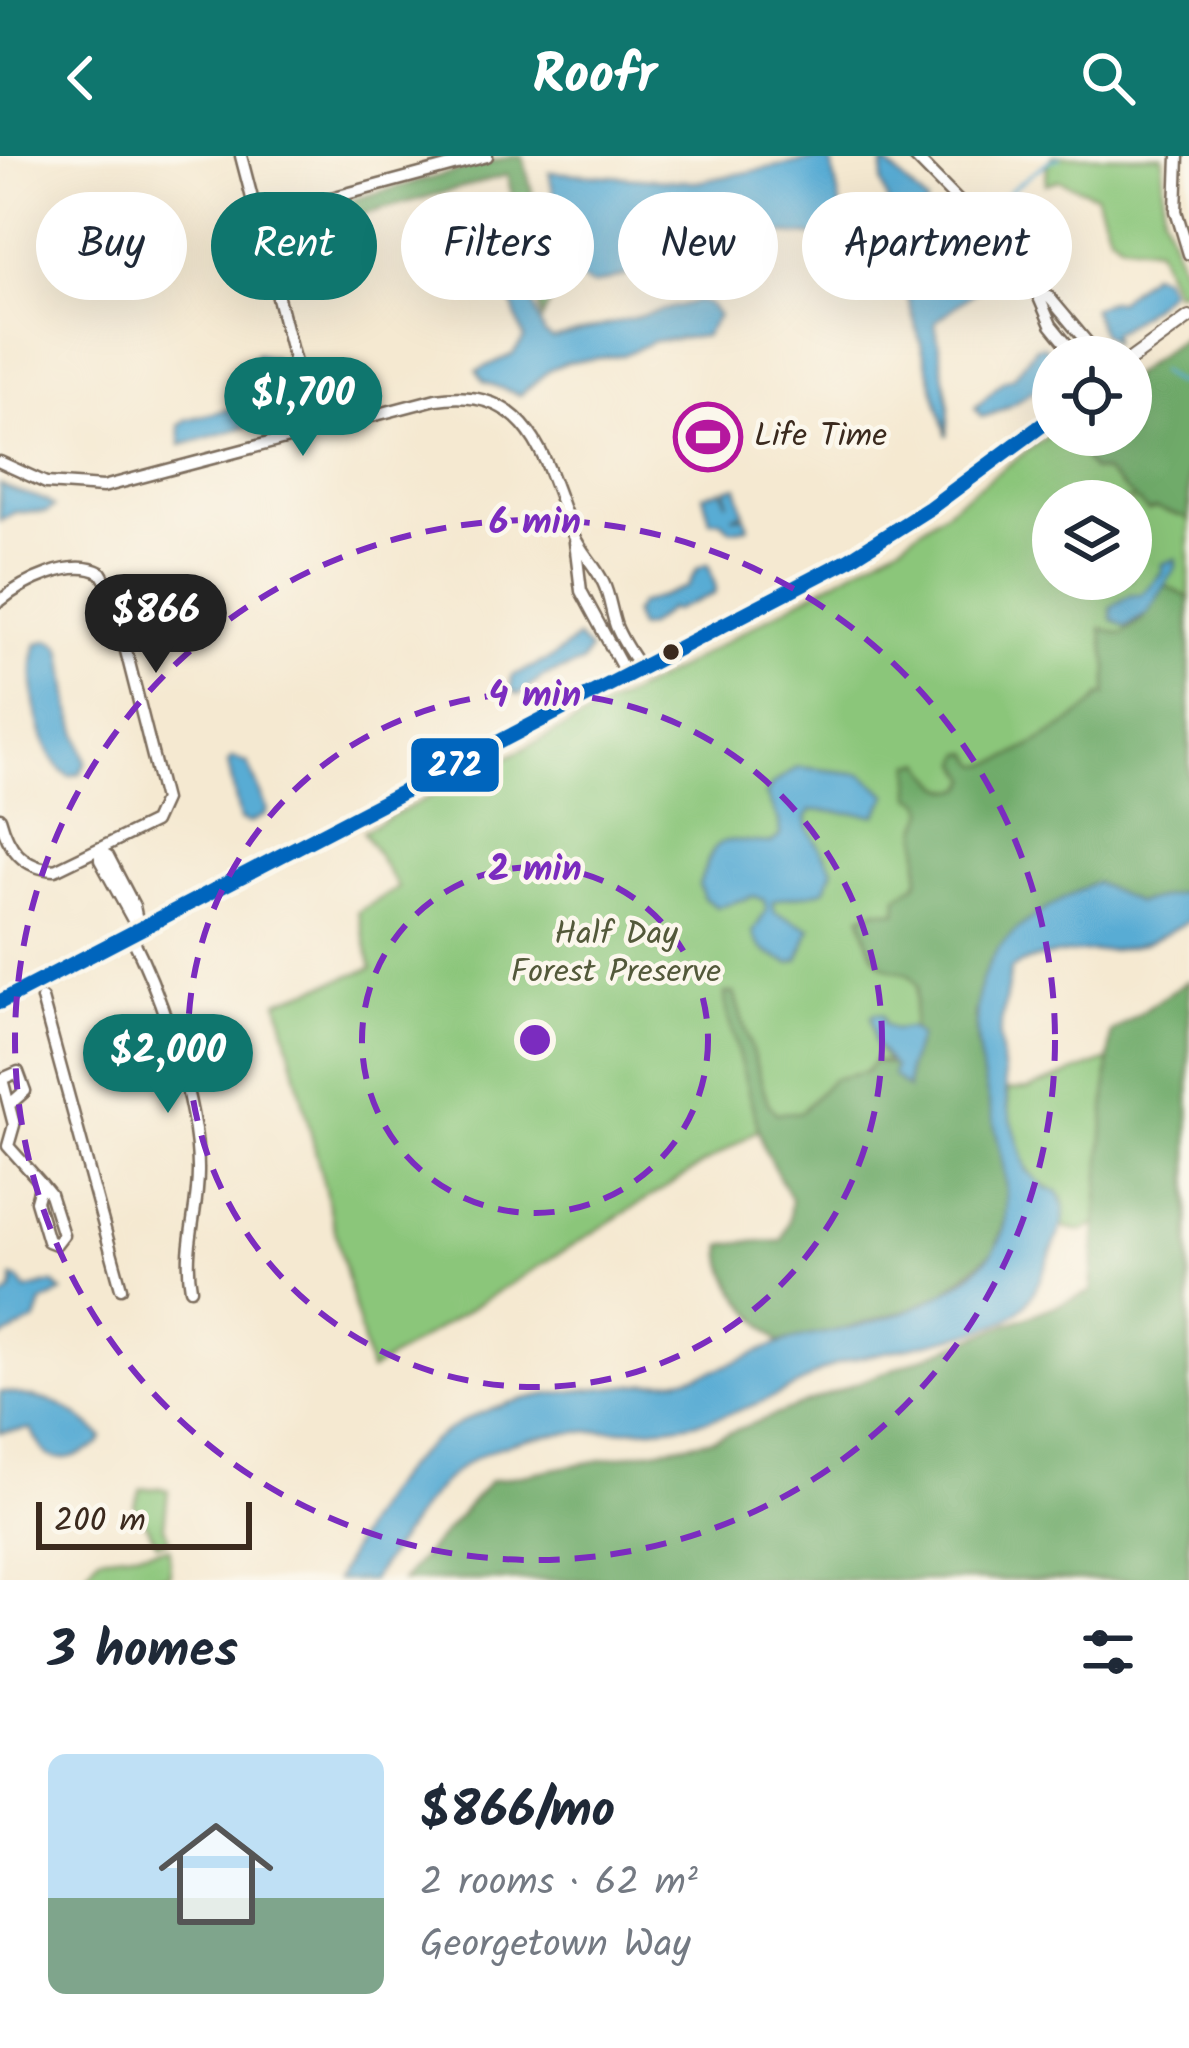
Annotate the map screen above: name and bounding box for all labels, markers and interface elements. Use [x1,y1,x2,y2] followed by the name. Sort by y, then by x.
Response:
[532,35,657,121] text: Roofr
[48,45,114,111] icon: back
[1075,45,1141,111] icon: search
[36,192,187,300] chip: Buy
[211,192,377,300] chip: Rent
[401,192,594,300] chip: Filters
[618,192,778,300] chip: New
[802,192,1072,300] chip: Apartment
[1032,336,1152,600] map controls
[1032,336,1152,456] button: locate
[205,357,401,459] pin: $1,700
[251,365,355,427] text: $1,700
[673,402,743,472] sports icon: Life Time
[754,411,887,464] place label: Life Time
[1032,480,1152,600] button: layers
[489,495,581,552] text: 6 min
[85,574,227,676] pin: $866
[112,582,200,644] text: $866
[660,641,682,663] unlabelled marker
[489,668,581,725] text: 4 min
[409,736,501,794] line badge: 272
[428,741,482,794] text: 272
[488,842,582,899] text: 2 min
[511,909,721,1000] park label: Half Day Forest Preserve
[70,1014,266,1116] pin: $2,000
[514,1019,556,1061] centre of rings
[110,1022,226,1084] text: $2,000
[36,1496,252,1549] scale bar
[54,1496,146,1549] text: 200 m
[48,1612,238,1693] text: 3 homes
[1075,1619,1141,1685] icon: filters
[420,1772,615,1853] text: $866/mo
[144,1802,288,1946] icon: home
[420,1853,698,1915] text: 2 rooms · 62 m²
[420,1915,691,1977] text: Georgetown Way

